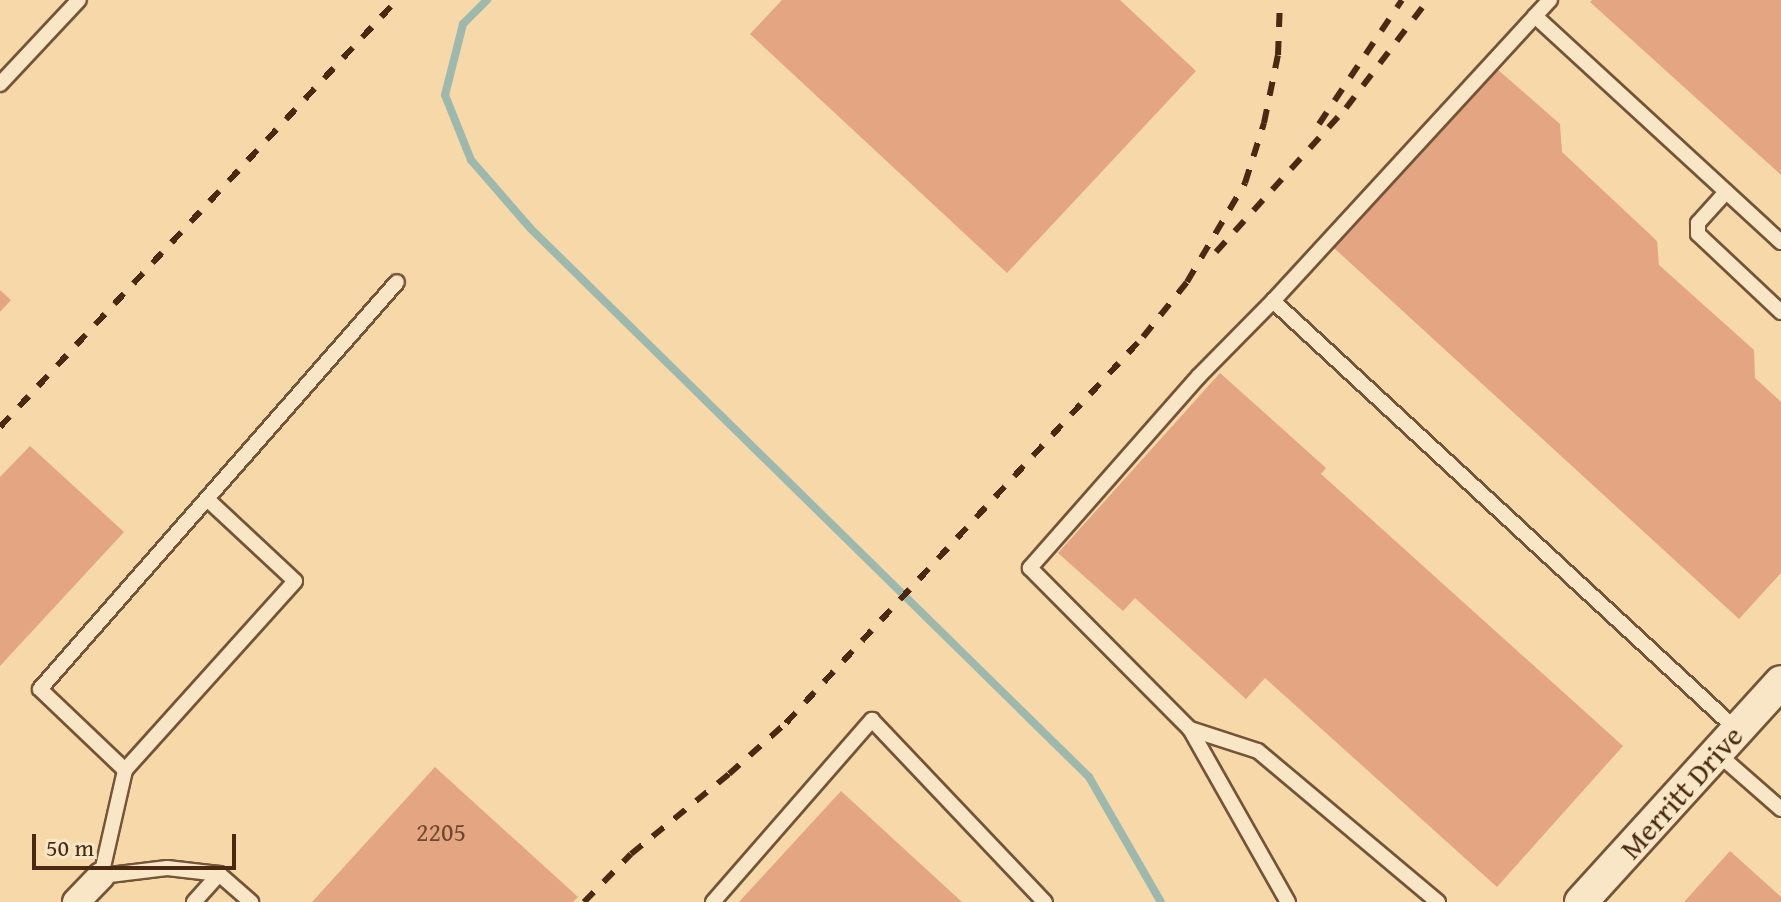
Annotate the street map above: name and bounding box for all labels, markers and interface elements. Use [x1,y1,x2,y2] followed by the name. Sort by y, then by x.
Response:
[1612,718,1750,866] street label: Merritt Drive
[416,816,466,848] house number: 2205
[36,818,240,868] scale bar
[46,830,94,865] text: 50 m

